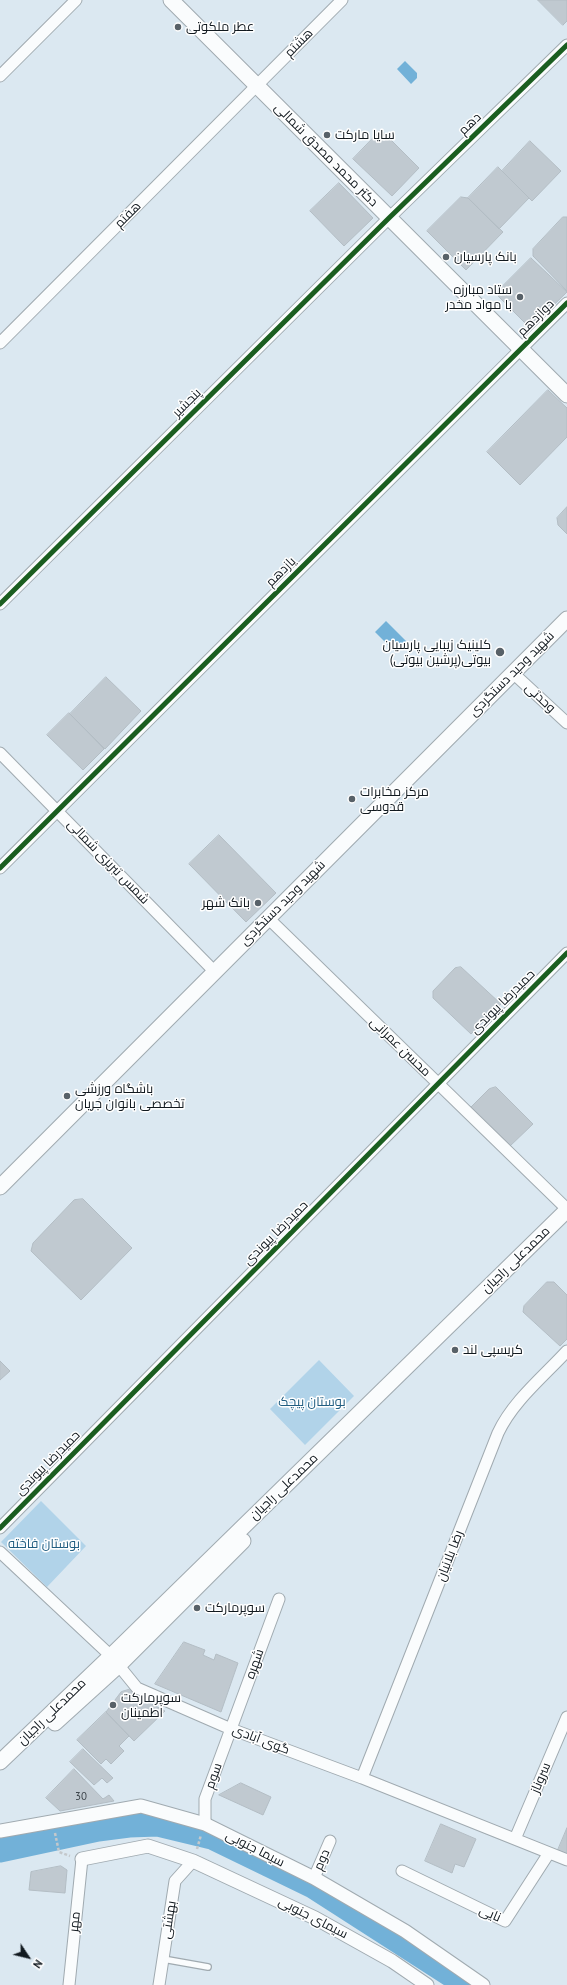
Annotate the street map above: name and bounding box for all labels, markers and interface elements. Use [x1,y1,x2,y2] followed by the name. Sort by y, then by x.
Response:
[186,19,254,35] place label: عطر ملکوتی
[173,22,183,32] marker: عطر ملکوتی
[281,25,317,61] street label: هشتم
[271,100,381,210] street label: دکتر محمد مصدق شمالی
[456,110,484,138] street label: دهم
[335,127,395,143] place label: سایا مارکت
[322,130,332,140] marker: سایا مارکت
[112,199,144,231] street label: هفتم
[454,249,517,265] place label: بانک پارسیان
[441,252,451,262] marker: بانک پارسیان
[446,282,512,313] place label: ستاد مبارزه با مواد مخدر
[515,292,525,302] marker: ستاد مبارزه با مواد مخدر
[514,296,558,340] street label: دوازدهم
[169,385,205,421] street label: پنجشیر
[263,554,299,590] street label: یازدهم
[466,628,558,720] street label: شهید وحید دستگردی
[383,637,491,668] place label: کلینیک زیبایی پارسیان بیوتی(پرشین بیوتی)
[494,646,506,658] marker: کلینیک زیبایی پارسیان بیوتی(پرشین بیوتی)
[521,680,559,716] street label: وحدتی
[360,784,429,815] place label: مرکز مخابرات قدوسی
[347,794,357,804] marker: مرکز مخابرات قدوسی
[64,817,152,907] street label: شمس تبریزی شمالی
[237,857,329,949] street label: شهید وحید دستگردی
[202,895,250,911] place label: بانک شهر
[253,898,263,908] marker: بانک شهر
[467,966,539,1038] street label: حمیدرضا پیوندی
[366,1014,434,1080] street label: محسن عمرانی
[75,1081,184,1112] place label: باشگاه ورزشی تخصصی بانوان جریان
[62,1091,72,1101] marker: باشگاه ورزشی تخصصی بانوان جریان
[240,1197,312,1269] street label: حمیدرضا پیوندی
[479,1223,553,1297] street label: محمدعلی راجیان
[463,1342,523,1358] place label: کریسپی لند
[450,1345,460,1355] marker: کریسپی لند
[278,1394,346,1410] park label: بوستان پیچک
[12,1427,84,1499] street label: حمیدرضا پیوندی
[247,1450,321,1524] street label: محمدعلی راجیان
[433,1528,467,1584] street label: رضا بلانیان
[8,1536,80,1552] park label: بوستان فاخته
[205,1600,265,1616] place label: سوپرمارکت
[192,1603,202,1613] marker: سوپرمارکت
[242,1647,268,1681] street label: شهره
[15,1675,89,1749] street label: محمدعلی راجیان
[121,1690,181,1721] place label: سوپرمارکت اطمینان
[108,1700,118,1710] marker: سوپرمارکت اطمینان
[230,1722,292,1758] street label: گوی آبادی
[528,1760,554,1796] street label: سروناز
[202,1761,226,1791] street label: سوم
[75,1790,87,1804] house number: 30
[223,1827,287,1871] street label: سیما جنوبی
[311,1847,333,1873] street label: دوم
[276,1894,350,1942] street label: سیمای جنوبی
[158,1900,180,1940] street label: بهشتی
[477,1902,503,1926] street label: نایی
[66,1911,84,1933] street label: مهر
[8,1937,48,1977] north arrow
[30,1957,46,1971] text: N

